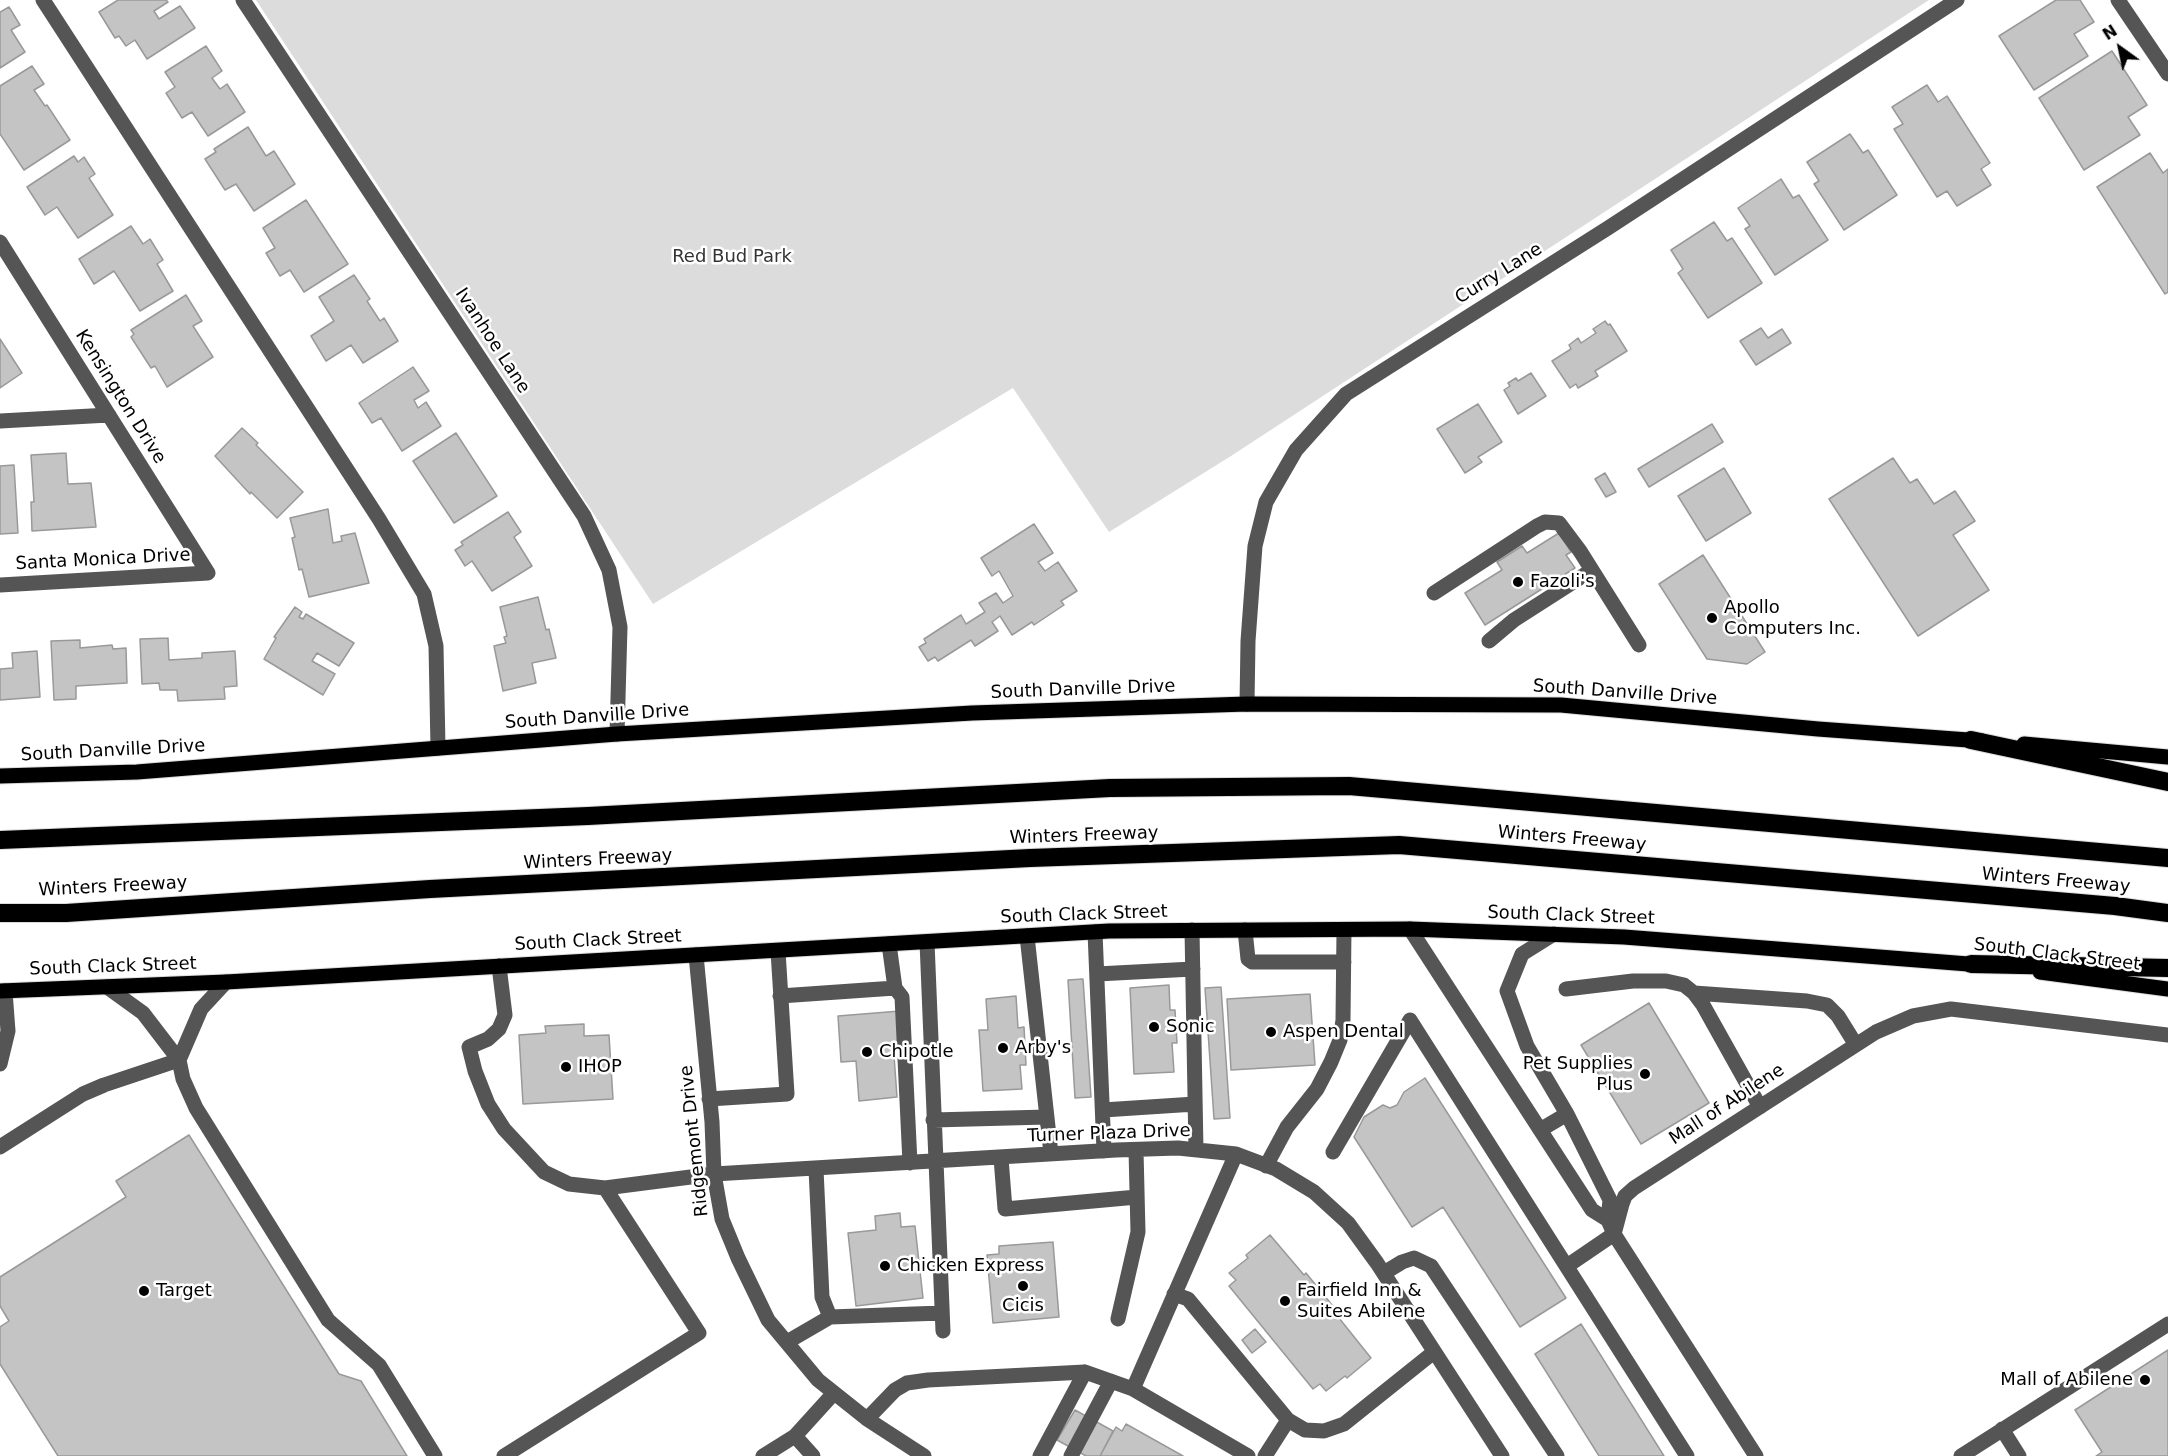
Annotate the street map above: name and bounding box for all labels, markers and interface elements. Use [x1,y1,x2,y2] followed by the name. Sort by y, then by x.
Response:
[2090,18,2150,78] north arrow
[2099,21,2121,44] text: N
[1452,239,1546,309] street label: Curry Lane
[672,246,792,268] park label: Red Bud Park
[450,284,534,398] street label: Ivanhoe Lane
[70,326,170,468] street label: Kensington Drive
[15,545,191,575] street label: Santa Monica Drive
[1530,571,1595,593] place label: Fazoli's
[1511,575,1525,589] marker: Fazoli's
[1724,597,1861,640] place label: Apollo Computers Inc.
[1705,611,1719,625] marker: Apollo Computers Inc.
[990,676,1176,704] street label: South Danville Drive
[1532,676,1718,710] street label: South Danville Drive
[504,700,690,734] street label: South Danville Drive
[20,735,206,767] street label: South Danville Drive
[1497,822,1647,856] street label: Winters Freeway
[1009,823,1159,849] street label: Winters Freeway
[523,845,673,875] street label: Winters Freeway
[1981,864,2131,898] street label: Winters Freeway
[38,872,188,902] street label: Winters Freeway
[1000,901,1168,929] street label: South Clack Street
[1487,902,1655,930] street label: South Clack Street
[514,926,682,956] street label: South Clack Street
[1973,934,2141,976] street label: South Clack Street
[29,953,197,981] street label: South Clack Street
[1166,1016,1215,1038] place label: Sonic
[1147,1020,1161,1034] marker: Sonic
[1283,1021,1404,1043] place label: Aspen Dental
[1264,1025,1278,1039] marker: Aspen Dental
[1015,1037,1071,1059] place label: Arby's
[879,1041,954,1063] place label: Chipotle
[996,1041,1010,1055] marker: Arby's
[860,1045,874,1059] marker: Chipotle
[1523,1053,1633,1096] place label: Pet Supplies Plus
[578,1056,622,1078] place label: IHOP
[559,1060,573,1074] marker: IHOP
[1665,1060,1789,1150] street label: Mall of Abilene
[676,1064,714,1218] street label: Ridgemont Drive
[1638,1067,1652,1081] marker: Pet Supplies Plus
[1027,1120,1191,1148] street label: Turner Plaza Drive
[897,1255,1044,1277] place label: Chicken Express
[878,1259,892,1273] marker: Chicken Express
[1016,1279,1030,1293] marker: Cicis
[156,1280,212,1302] place label: Target
[1297,1280,1425,1322] place label: Fairfield Inn & Suites Abilene
[137,1284,151,1298] marker: Target
[1278,1294,1292,1308] marker: Fairfield Inn & Suites Abilene
[1002,1295,1044,1317] place label: Cicis
[2000,1369,2133,1391] place label: Mall of Abilene
[2138,1373,2152,1387] marker: Mall of Abilene

